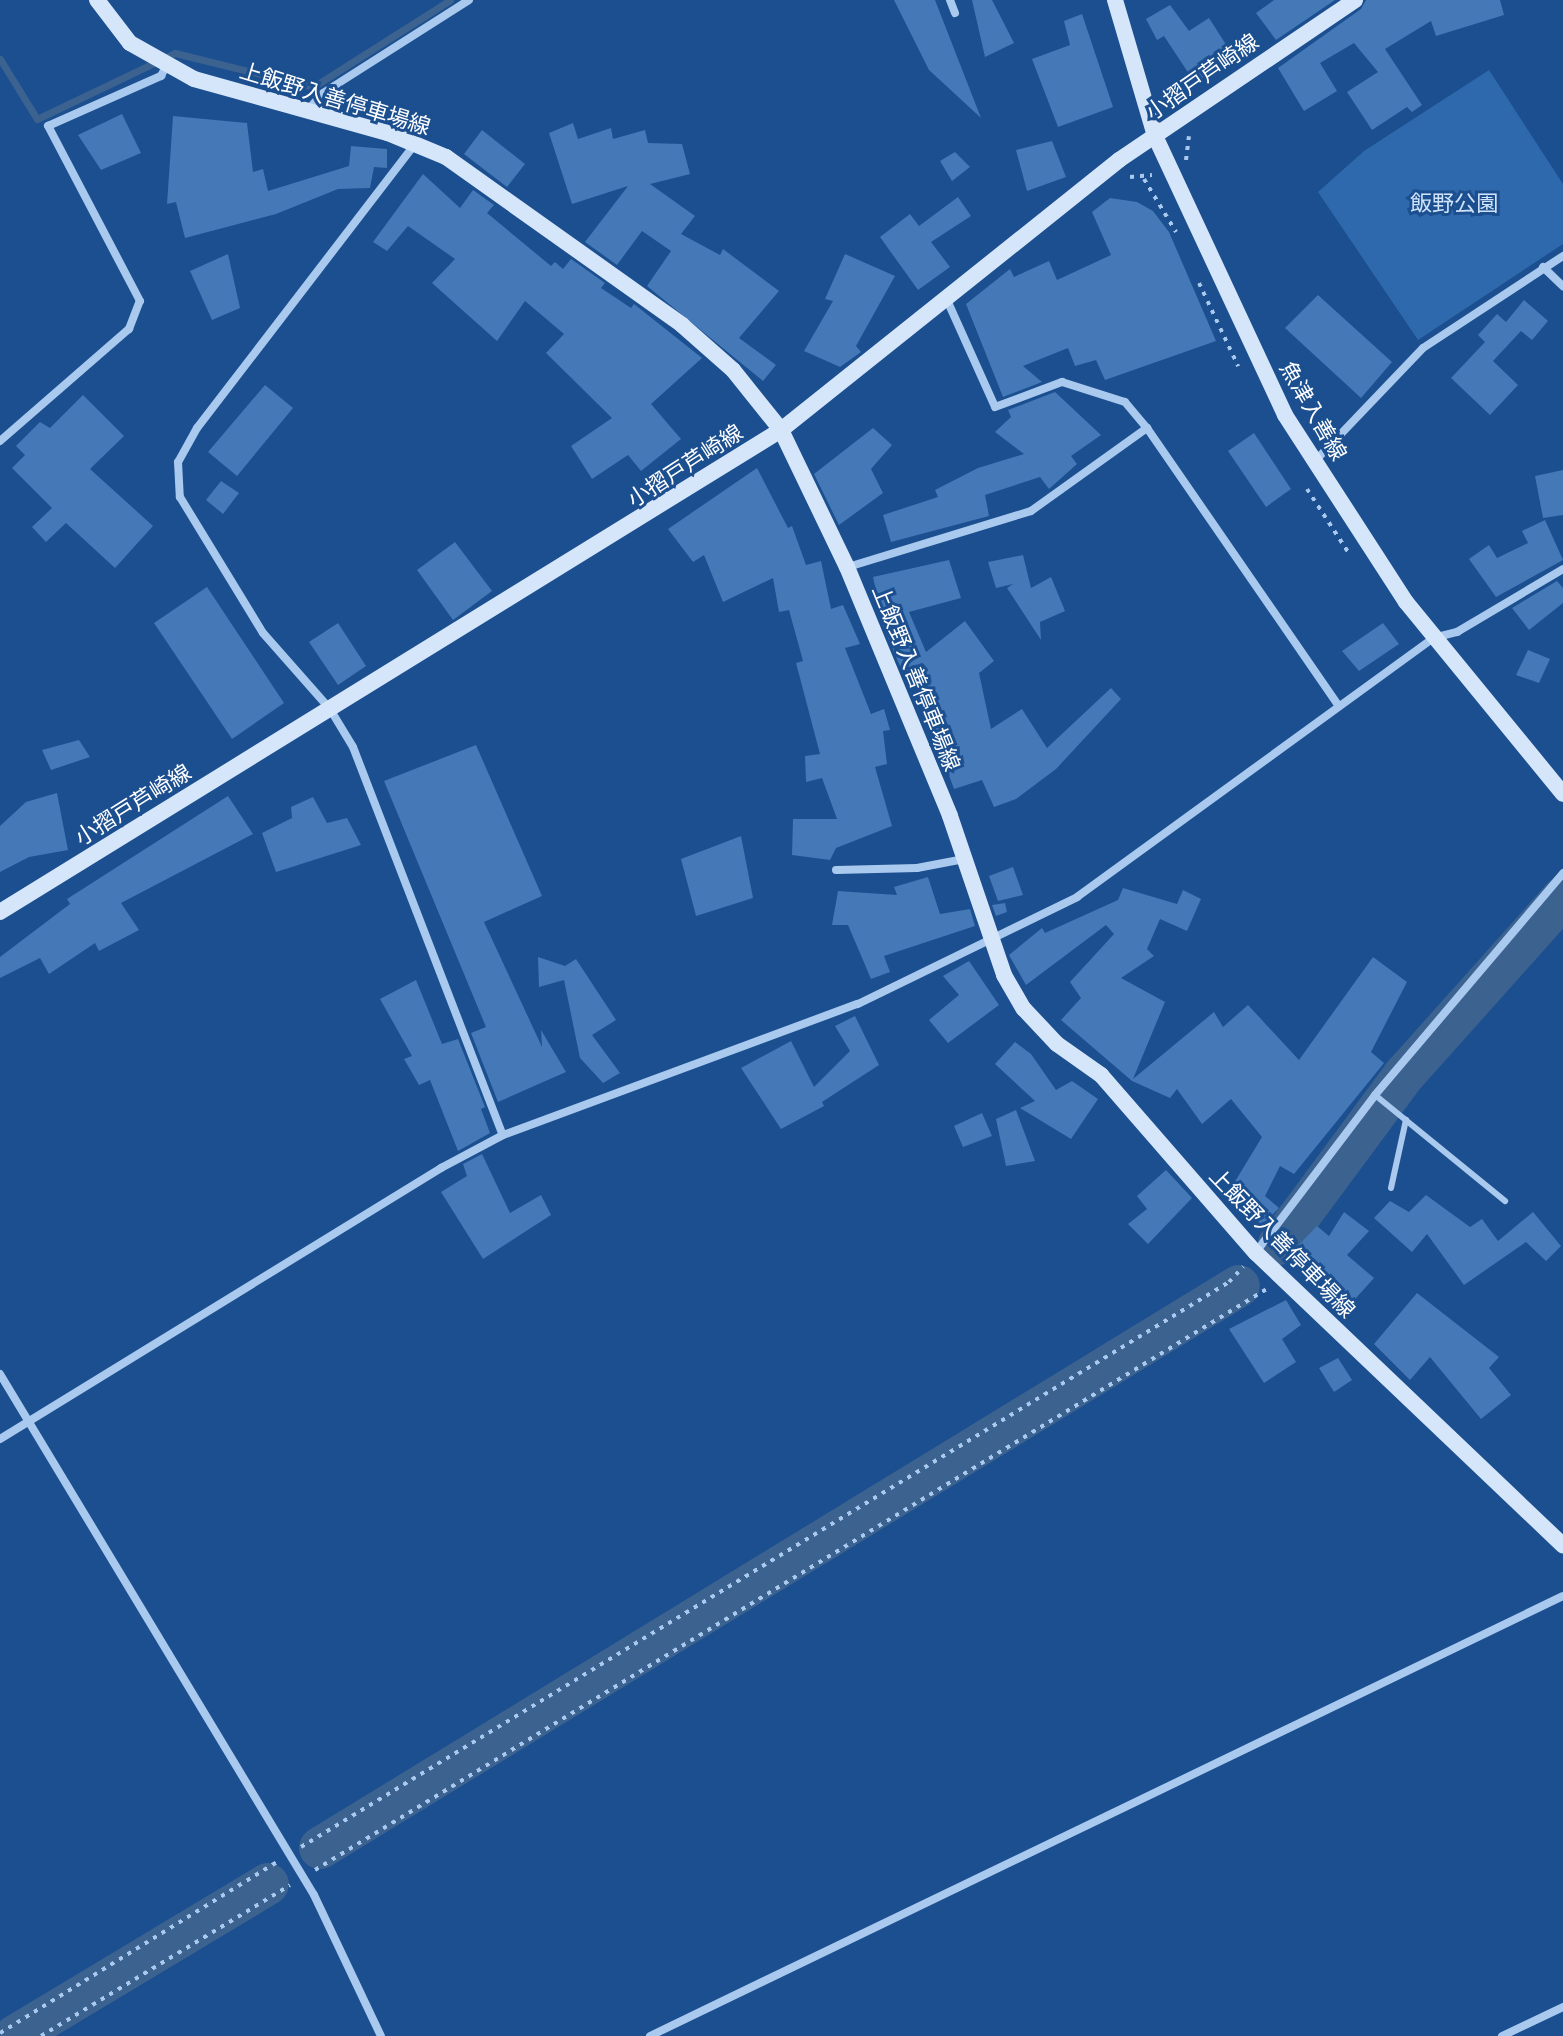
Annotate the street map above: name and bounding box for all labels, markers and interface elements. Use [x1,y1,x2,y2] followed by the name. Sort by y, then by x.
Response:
[1140,28,1264,126] street label: 小摺戸芦崎線
[236,57,434,141] street label: 上飯野入善停車場線
[1410,191,1498,217] park label: 飯野公園
[1274,357,1352,465] street label: 魚津入善線
[622,419,748,513] street label: 小摺戸芦崎線
[867,581,965,775] street label: 上飯野入善停車場線
[70,759,196,851] street label: 小摺戸芦崎線
[1204,1163,1360,1323] street label: 上飯野入善停車場線

